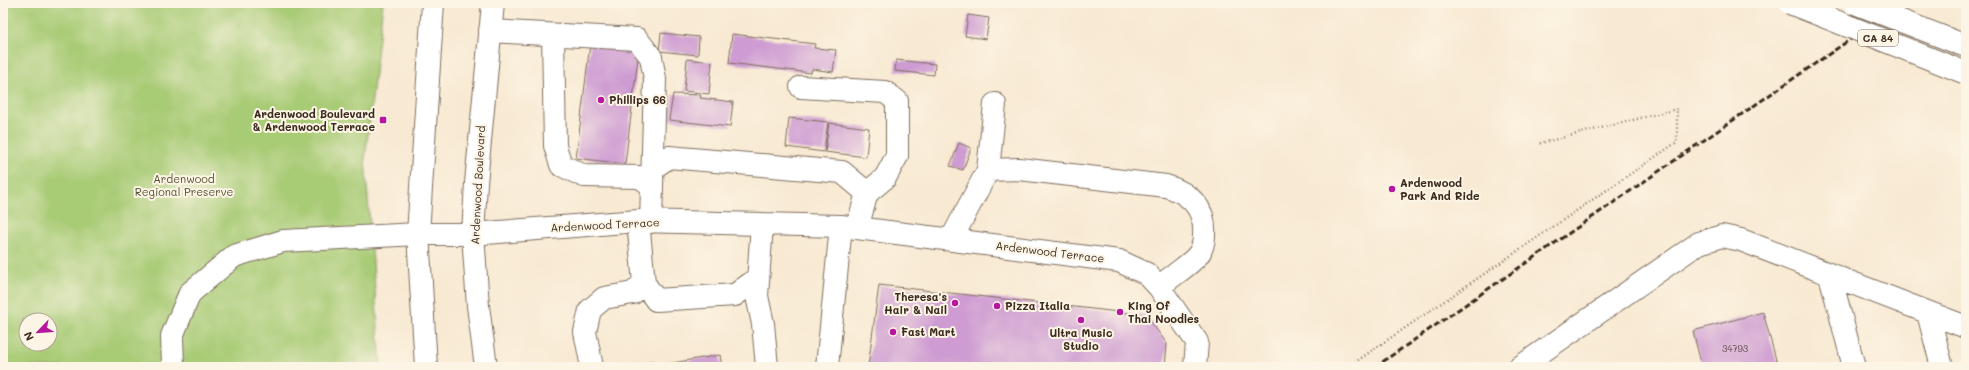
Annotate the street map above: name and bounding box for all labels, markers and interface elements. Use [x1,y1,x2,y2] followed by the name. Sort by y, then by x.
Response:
[1858,30,1898,46] road number: CA 84
[609,92,666,107] place label: Phillips 66
[596,95,606,105] marker: Phillips 66
[252,106,375,134] place label: Ardenwood Boulevard & Ardenwood Terrace
[378,115,388,125] marker: Ardenwood Boulevard & Ardenwood Terrace
[467,125,488,245] street label: Ardenwood Boulevard
[135,171,234,199] park label: Ardenwood Regional Preserve
[1400,175,1480,203] place label: Ardenwood Park And Ride
[1387,184,1397,194] marker: Ardenwood Park And Ride
[550,214,660,235] street label: Ardenwood Terrace
[995,237,1105,266] street label: Ardenwood Terrace
[884,289,947,317] place label: Theresa's Hair & Nail
[950,298,960,308] marker: Theresa's Hair & Nail
[1005,298,1070,313] place label: Pizza Italia
[1128,298,1200,326] place label: King Of Thai Noodles
[992,301,1002,311] marker: Pizza Italia
[1115,307,1125,317] marker: King Of Thai Noodles
[18,312,58,352] north arrow
[1076,315,1086,325] marker: Ultra Music Studio
[901,324,956,339] place label: Fast Mart
[1049,325,1113,353] place label: Ultra Music Studio
[888,327,898,337] marker: Fast Mart
[20,329,37,343] text: N
[1722,343,1748,354] house number: 34793

